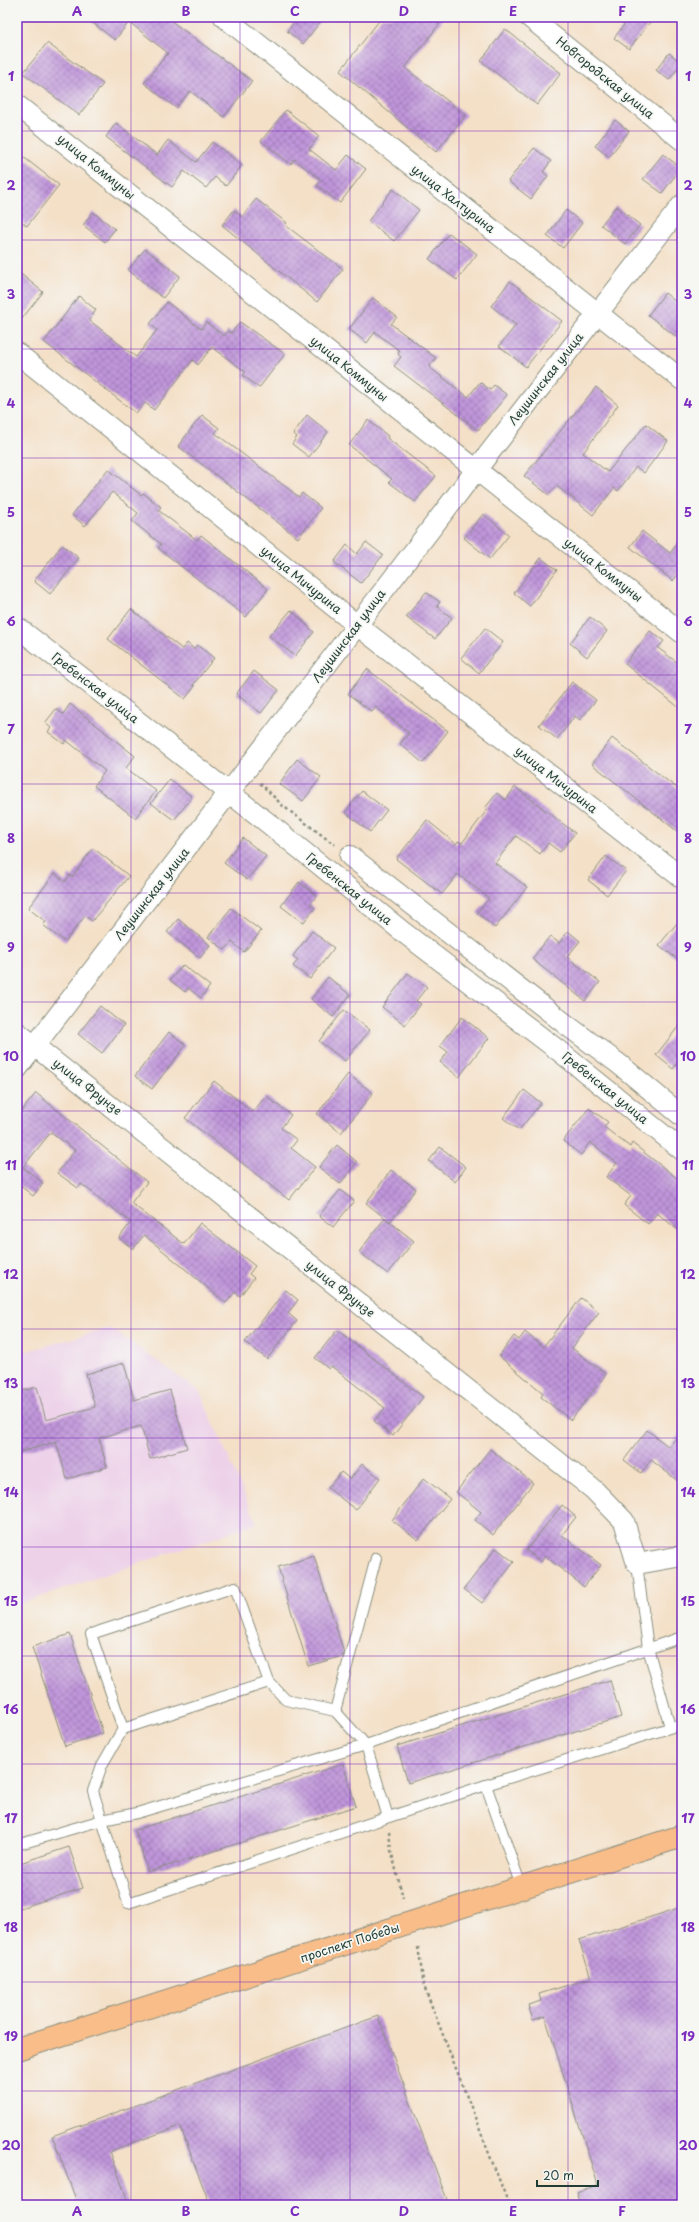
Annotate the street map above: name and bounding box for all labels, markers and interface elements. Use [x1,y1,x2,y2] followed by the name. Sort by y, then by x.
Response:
[72,1,82,20] text: A
[182,1,191,20] text: B
[290,1,300,20] text: C
[399,1,409,20] text: D
[509,1,517,20] text: E
[618,1,626,20] text: F
[553,32,659,123] street label: Новгородская улица
[8,66,14,85] text: 1
[685,66,691,85] text: 1
[54,129,139,203] street label: улица Коммуны
[408,160,500,237] street label: улица Халтурина
[6,175,16,194] text: 2
[683,175,693,194] text: 2
[7,284,16,303] text: 3
[684,284,693,303] text: 3
[503,328,587,428] street label: Леушинская улица
[307,331,392,405] street label: улица Коммуны
[7,393,16,412] text: 4
[684,393,693,412] text: 4
[7,502,15,521] text: 5
[684,502,692,521] text: 5
[560,533,647,606] street label: улица Коммуны
[257,541,346,618] street label: улица Мичурина
[307,585,390,686] street label: Леушинская улица
[6,611,16,630] text: 6
[683,611,693,630] text: 6
[48,647,143,727] street label: Гребенская улица
[7,719,15,738] text: 7
[684,719,692,738] text: 7
[512,741,602,817] street label: улица Мичурина
[7,828,15,847] text: 8
[684,828,692,847] text: 8
[109,843,193,943] street label: Леушинская улица
[303,848,397,929] street label: Гребенская улица
[7,937,15,956] text: 9
[684,937,692,956] text: 9
[3,1046,19,1065] text: 10
[680,1046,696,1065] text: 10
[559,1047,653,1128] street label: Гребенская улица
[49,1053,126,1119] street label: улица Фрунзе
[5,1155,17,1174] text: 11
[682,1155,694,1174] text: 11
[302,1255,379,1321] street label: улица Фрунзе
[3,1264,19,1283] text: 12
[680,1264,696,1283] text: 12
[4,1373,19,1392] text: 13
[681,1373,696,1392] text: 13
[3,1482,19,1501] text: 14
[680,1482,696,1501] text: 14
[4,1591,18,1610] text: 15
[681,1591,695,1610] text: 15
[3,1699,19,1718] text: 16
[680,1699,696,1718] text: 16
[4,1808,18,1827] text: 17
[681,1808,695,1827] text: 17
[4,1917,18,1936] text: 18
[681,1917,695,1936] text: 18
[298,1918,402,1967] street label: проспект Победы
[4,2026,18,2045] text: 19
[681,2026,695,2045] text: 19
[2,2135,21,2154] text: 20
[679,2135,698,2154] text: 20
[537,2162,598,2188] scale bar
[543,2166,574,2184] text: 20 m
[72,2201,82,2220] text: A
[182,2201,191,2220] text: B
[290,2201,300,2220] text: C
[399,2201,409,2220] text: D
[509,2201,517,2220] text: E
[618,2201,626,2220] text: F

